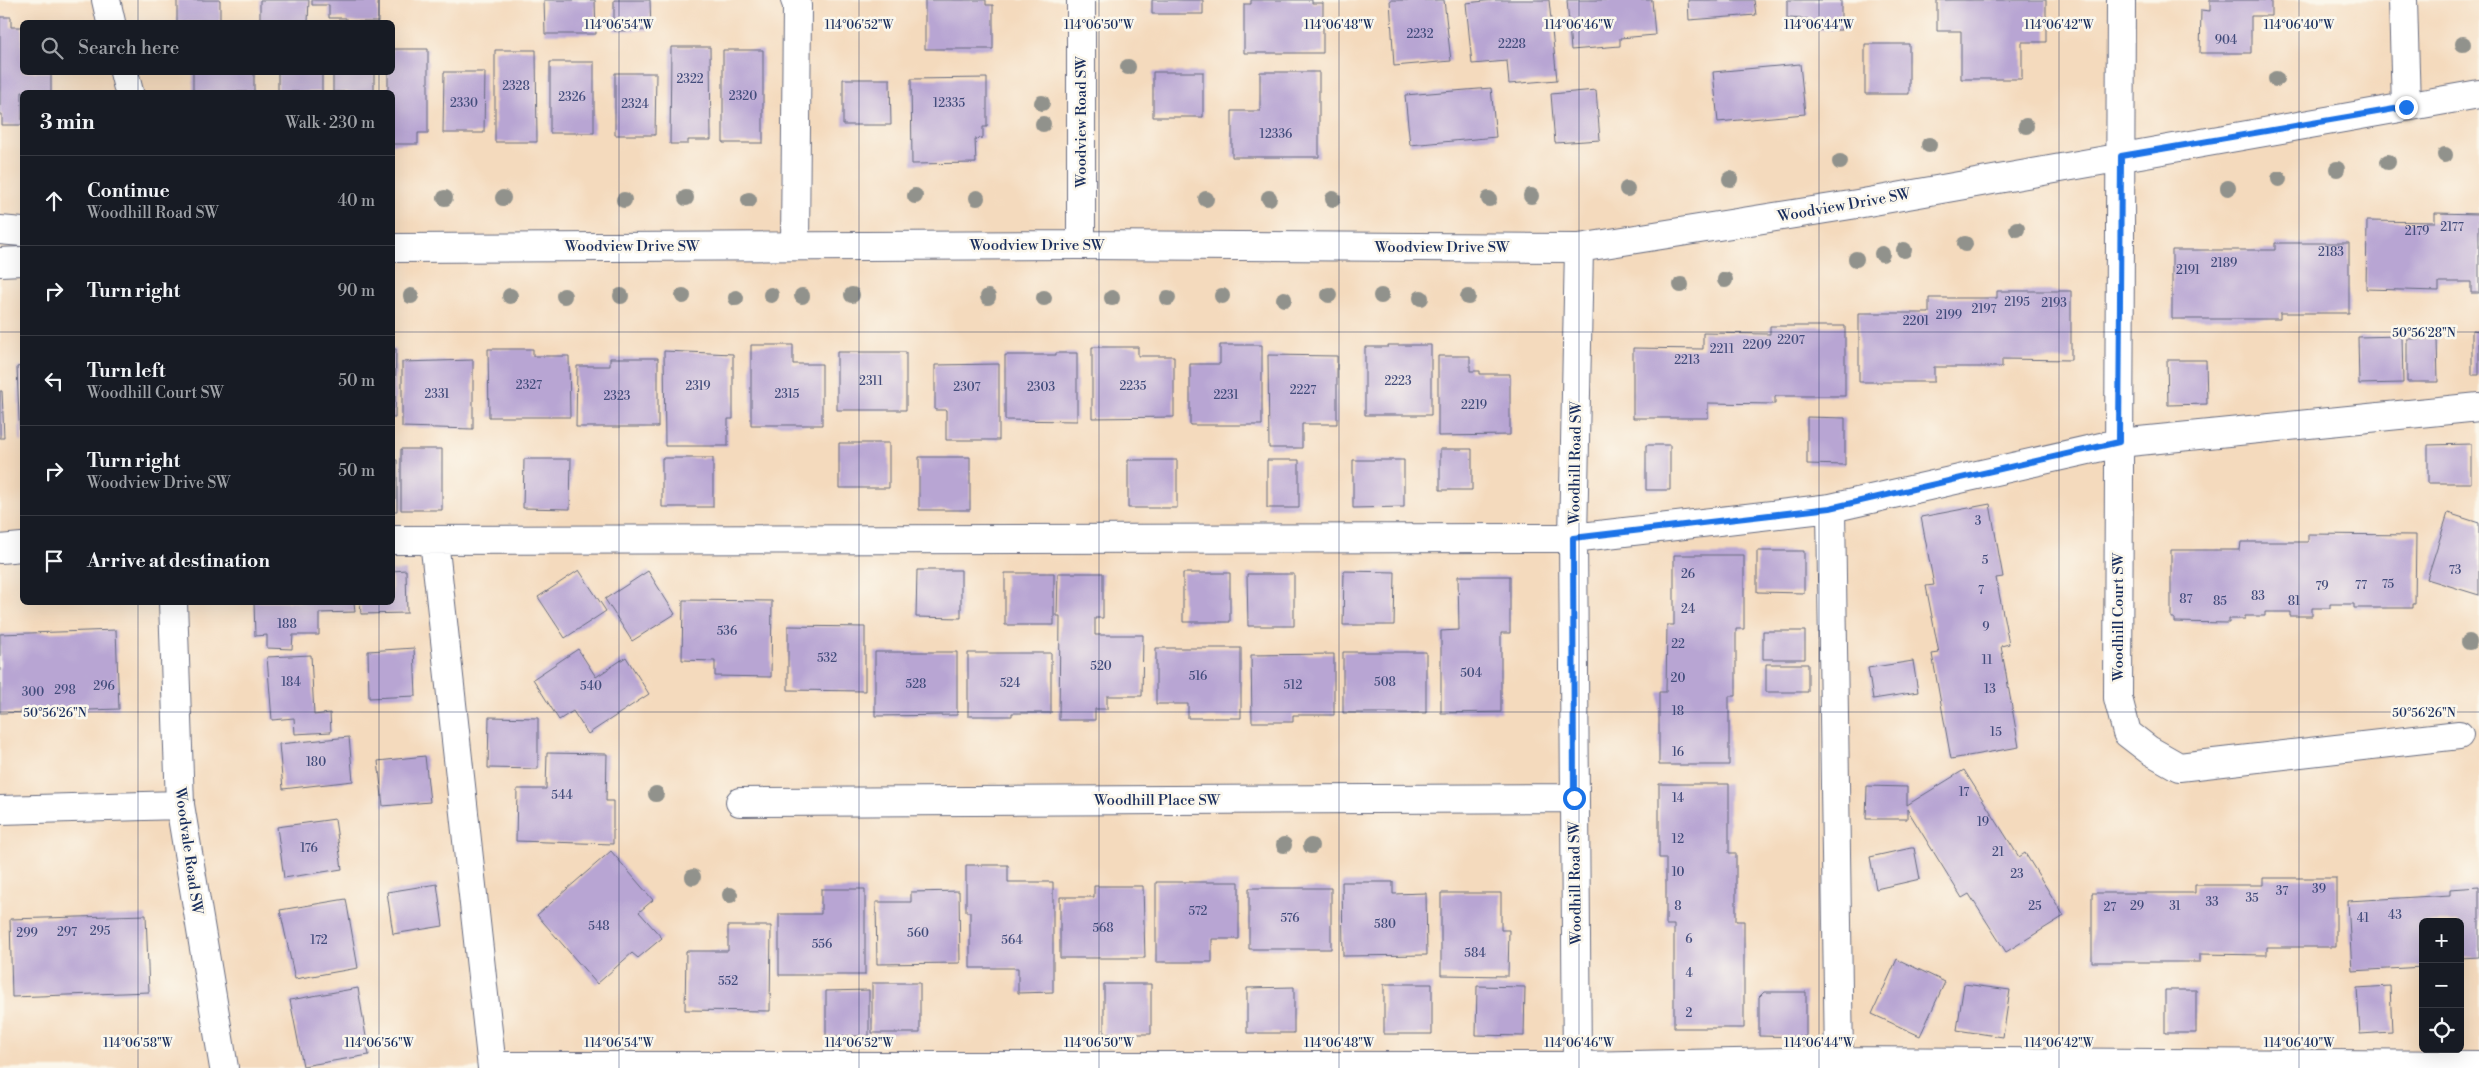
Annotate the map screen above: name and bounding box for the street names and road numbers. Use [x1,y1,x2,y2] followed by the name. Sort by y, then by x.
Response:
[1072,56,1091,189] street label: Woodview Road SW
[1775,184,1912,227] street label: Woodview Drive SW
[969,236,1105,255] street label: Woodview Drive SW
[564,237,700,256] street label: Woodview Drive SW
[1374,238,1510,257] street label: Woodview Drive SW
[1565,401,1586,526] street label: Woodhill Road SW
[2109,552,2128,682] street label: Woodhill Court SW
[170,785,207,916] street label: Woodvale Road SW
[1093,791,1220,810] street label: Woodhill Place SW
[1565,821,1586,946] street label: Woodhill Road SW

